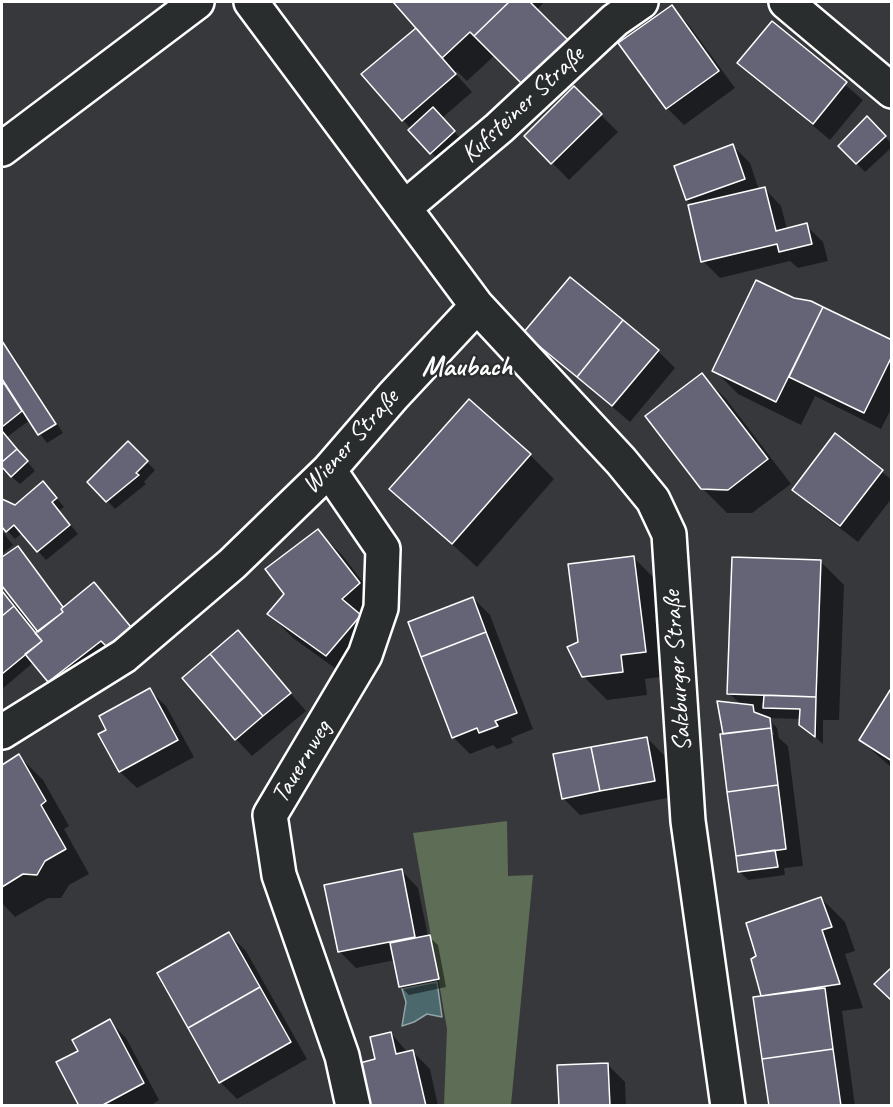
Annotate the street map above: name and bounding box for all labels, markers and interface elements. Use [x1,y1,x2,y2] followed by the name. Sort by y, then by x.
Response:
[455,40,591,170] street label: Kufsteiner Straße
[422,351,512,385] district label: Maubach
[296,383,406,501] street label: Wiener Straße
[657,589,699,753] street label: Salzburger Straße
[265,715,339,809] street label: Tauernweg

